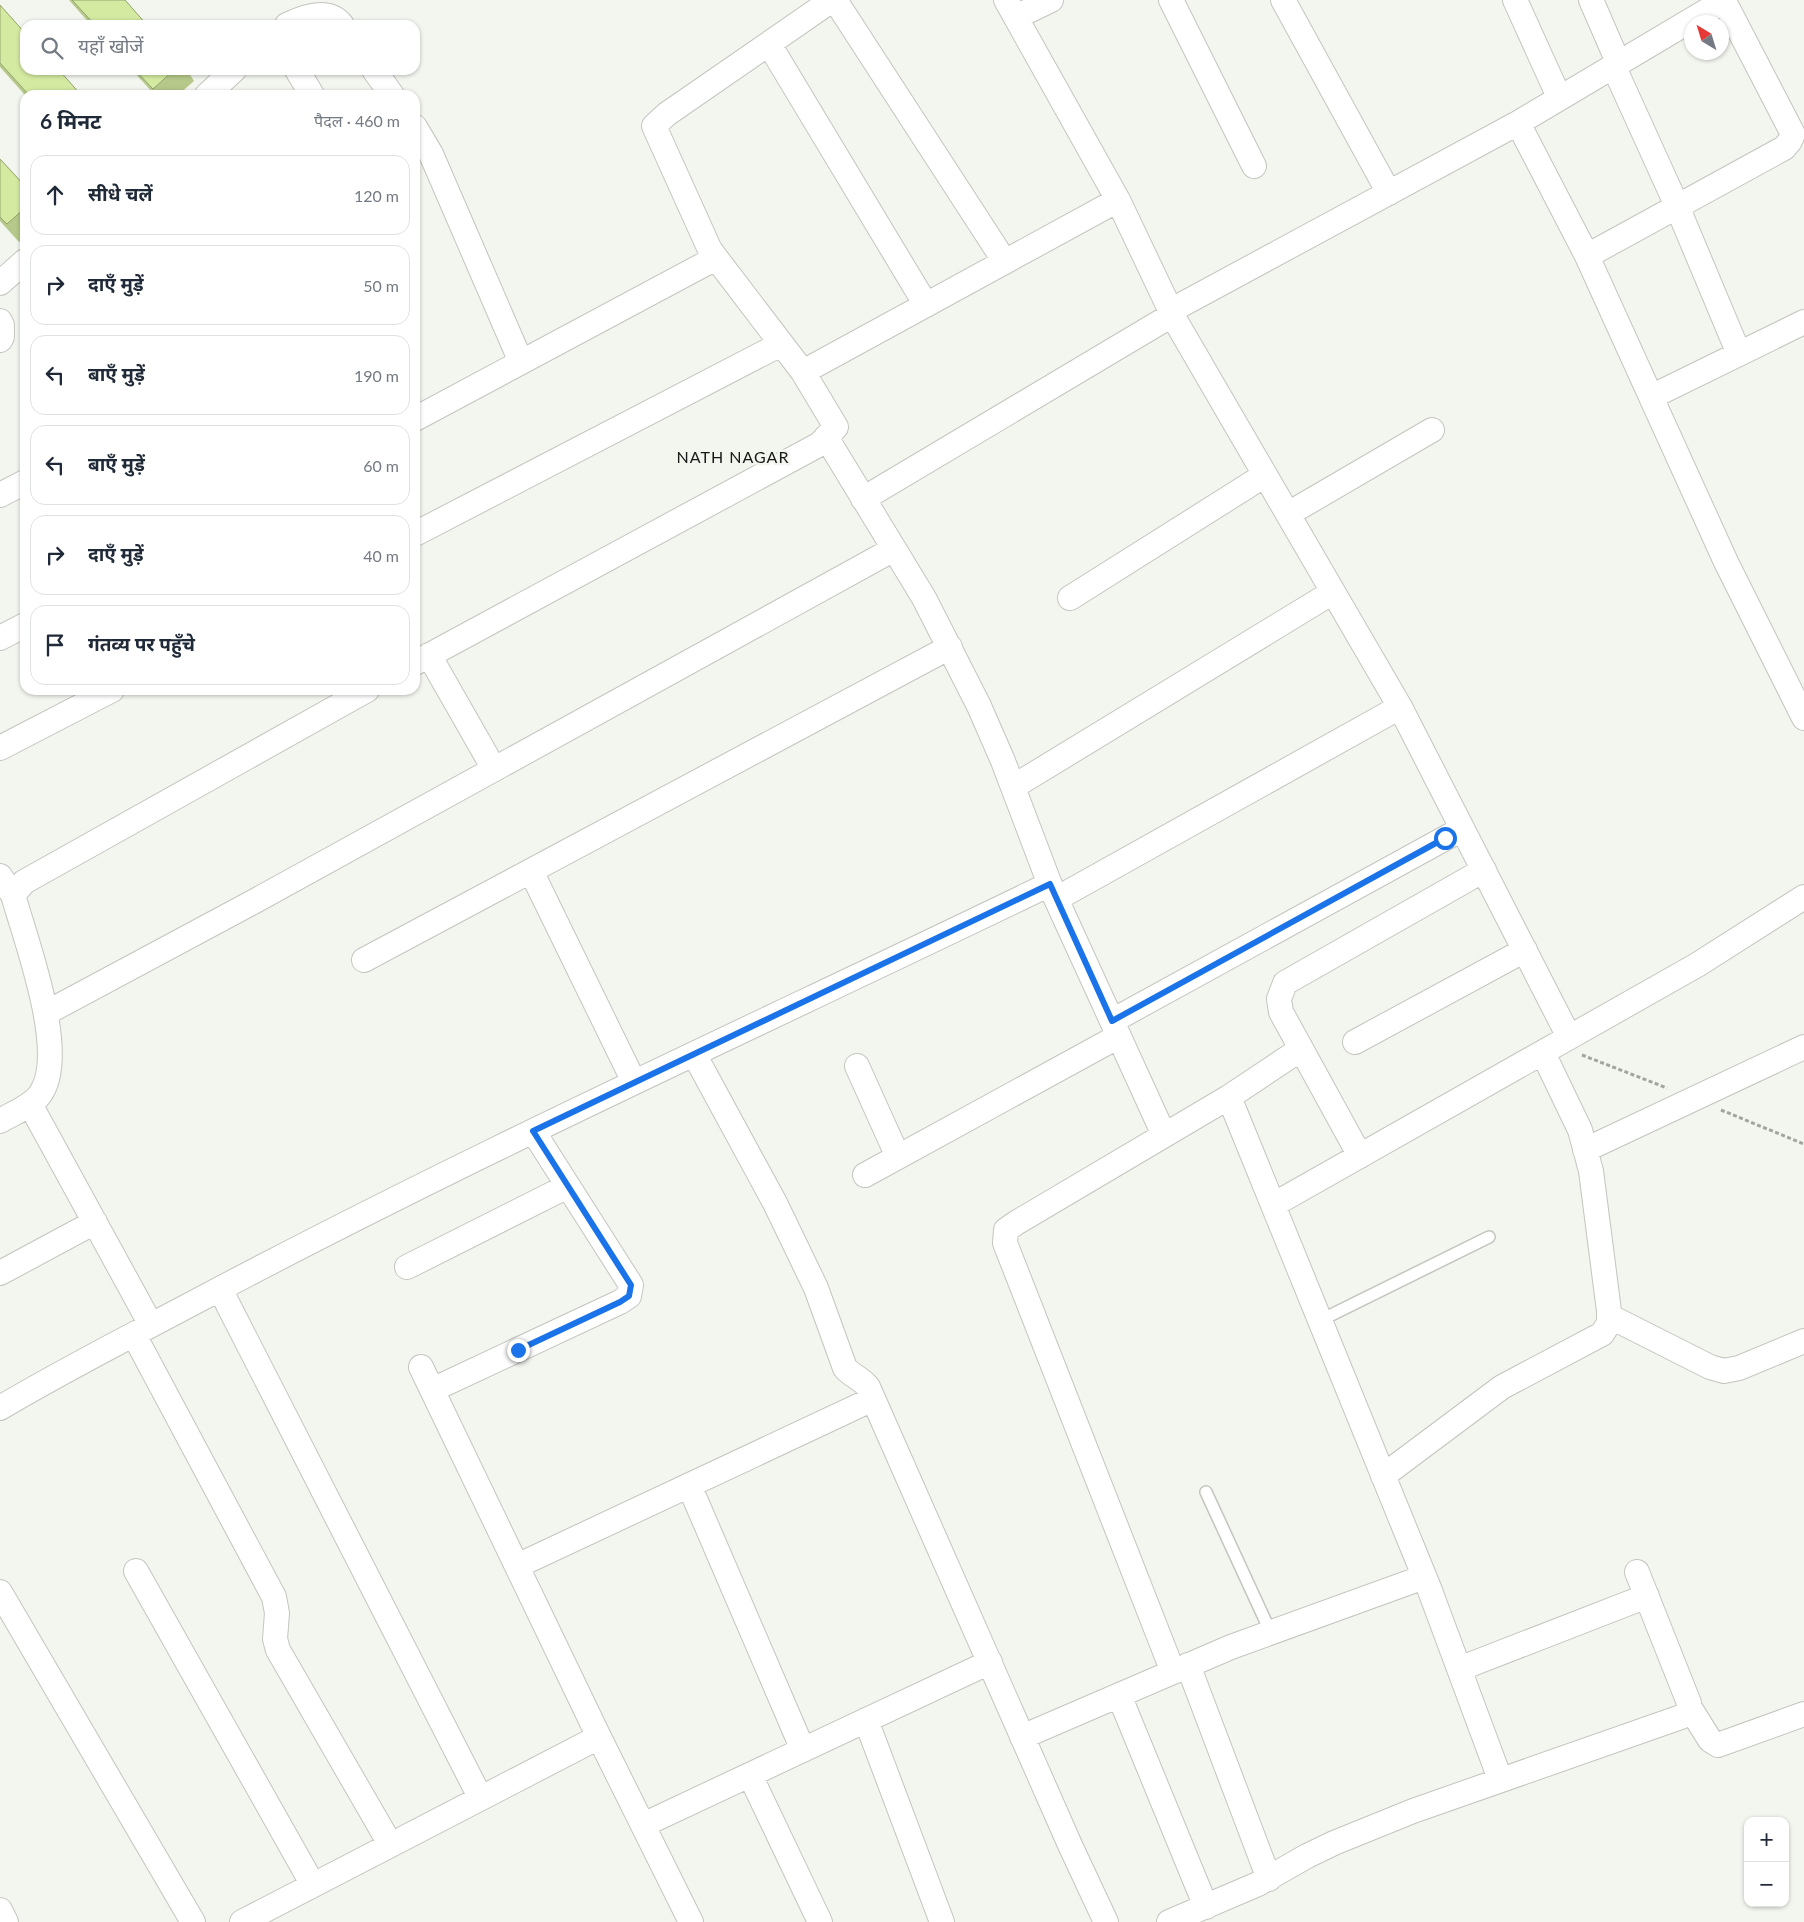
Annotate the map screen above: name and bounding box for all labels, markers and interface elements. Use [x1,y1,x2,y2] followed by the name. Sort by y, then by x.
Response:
[1684,15,1729,60] north arrow
[20,20,420,75] search box
[38,34,66,62] icon: search
[78,34,143,57] text: यहाँ खोजें
[40,108,101,133] text: 6 मिनट
[314,111,400,130] text: पैदल · 460 m
[41,181,69,209] icon: ahead
[88,182,153,205] text: सीधे चलें
[354,186,399,205] text: 120 m
[41,271,69,299] icon: right
[88,272,144,295] text: दाएँ मुड़ें
[363,276,399,295] text: 50 m
[41,361,69,389] icon: left
[88,362,145,385] text: बाएँ मुड़ें
[354,366,399,385] text: 190 m
[677,447,789,466] district label: NATH NAGAR
[41,451,69,479] icon: left
[88,452,145,475] text: बाएँ मुड़ें
[363,456,399,475] text: 60 m
[41,541,69,569] icon: right
[88,542,144,565] text: दाएँ मुड़ें
[363,546,399,565] text: 40 m
[41,631,69,659] icon: arrive
[88,632,195,655] text: गंतव्य पर पहुँचे
[1434,827,1457,850] route start
[507,1339,530,1362] route end
[1744,1817,1789,1907] map controls
[1744,1817,1789,1862] button: +
[1744,1862,1789,1907] button: −

